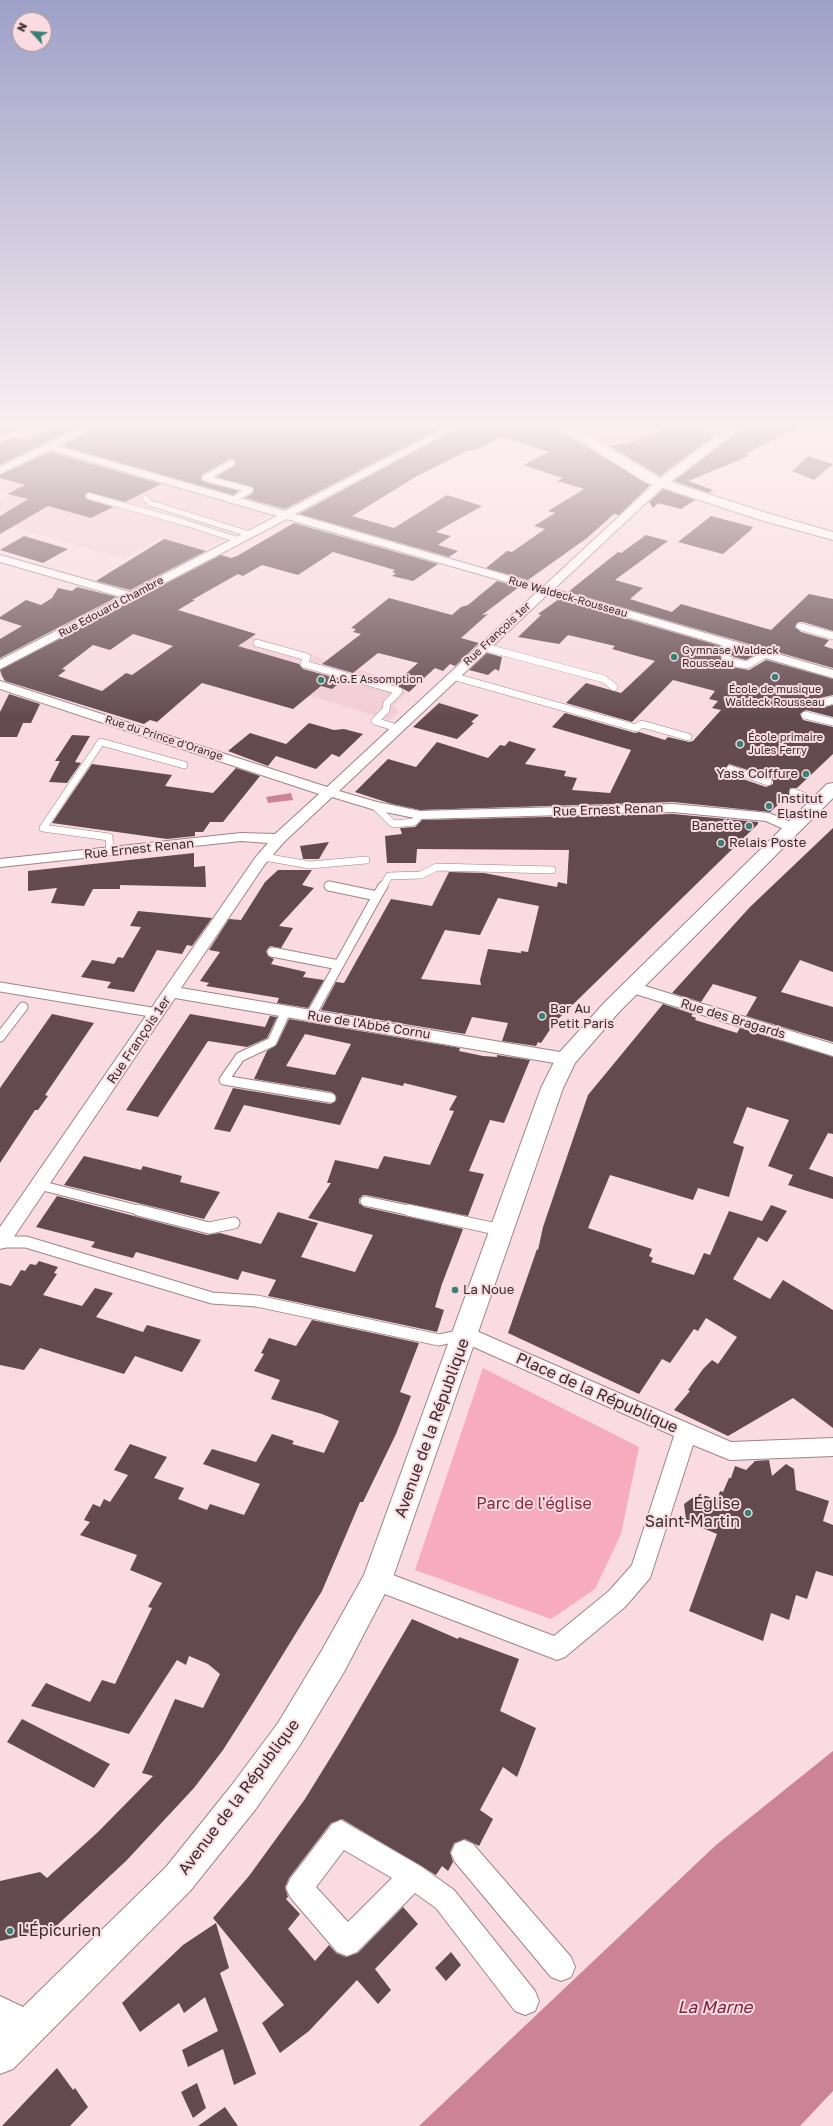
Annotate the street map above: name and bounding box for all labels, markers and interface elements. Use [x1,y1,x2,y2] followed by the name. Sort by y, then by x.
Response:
[12,12,52,52] north arrow
[14,20,29,34] text: N
[56,574,166,640] street label: Rue Edouard Chambre
[507,574,629,620] street label: Rue Waldeck-Rousseau
[461,600,533,668] street label: Rue François 1er
[682,644,779,670] place label: Gymnase Waldeck Rousseau
[669,652,679,662] marker: Gymnase Waldeck Rousseau
[770,672,780,682] marker: École de musique Waldeck Rousseau
[329,673,423,687] place label: A.G.E Assomption
[316,675,326,685] marker: A.G.E Assomption
[725,683,825,709] place label: École de musique Waldeck Rousseau
[103,713,225,763] street label: Rue du Prince d'Orange
[748,731,823,757] place label: École primaire Jules Ferry
[735,739,745,749] marker: École primaire Jules Ferry
[716,766,798,782] place label: Yass Coiffure
[801,769,811,779] marker: Yass Coiffure
[777,791,828,822] place label: Institut Elastine
[552,800,664,820] street label: Rue Ernest Renan
[764,801,774,811] marker: Institut Elastine
[692,818,741,834] place label: Banette
[744,821,754,831] marker: Banette
[83,835,195,863] street label: Rue Ernest Renan
[729,835,806,851] place label: Relais Poste
[716,838,726,848] marker: Relais Poste
[104,993,174,1087] street label: Rue François 1er
[679,996,787,1042] street label: Rue des Bragards
[550,1001,614,1032] place label: Bar Au Petit Paris
[306,1008,432,1042] street label: Rue de l'Abbé Cornu
[537,1011,547,1021] marker: Bar Au Petit Paris
[463,1282,514,1298] place label: La Noue
[450,1285,460,1295] marker: La Noue
[391,1336,473,1520] street label: Avenue de la République
[513,1349,681,1437] street label: Place de la République
[476,1494,592,1514] park label: Parc de l'église
[645,1494,740,1532] place label: Église Saint-Martin
[743,1508,753,1518] marker: Église Saint-Martin
[174,1716,304,1878] street label: Avenue de la République
[18,1921,101,1941] place label: L'Épicurien
[5,1926,15,1936] marker: L'Épicurien
[678,1998,752,2018] water label: La Marne

